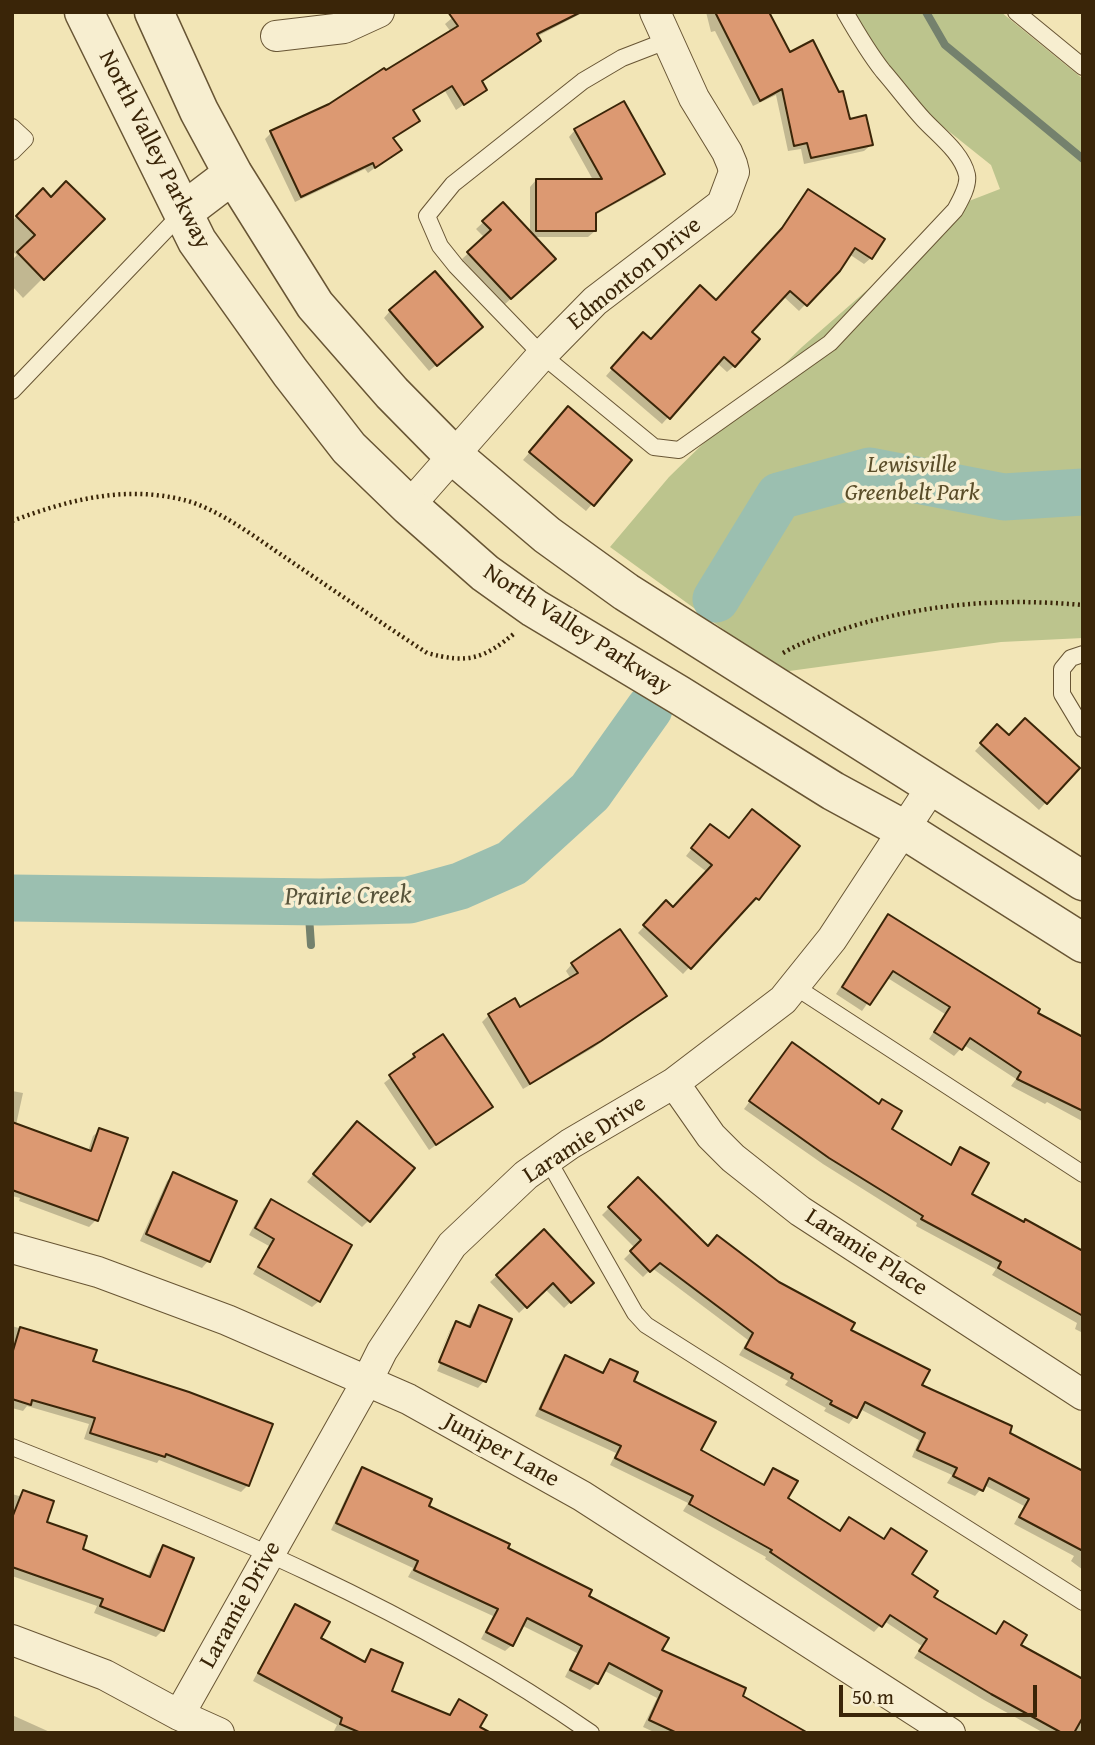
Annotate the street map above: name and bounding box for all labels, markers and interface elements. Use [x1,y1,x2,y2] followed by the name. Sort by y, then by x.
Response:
[91,46,217,254] street label: North Valley Parkway
[562,211,708,337] street label: Edmonton Drive
[845,452,979,508] park label: Lewisville Greenbelt Park
[477,558,677,702] street label: North Valley Parkway
[284,880,412,914] water label: Prairie Creek
[518,1090,652,1190] street label: Laramie Drive
[800,1203,932,1303] street label: Laramie Place
[438,1407,564,1495] street label: Juniper Lane
[194,1536,288,1674] street label: Laramie Drive
[843,1672,1041,1716] scale bar
[852,1681,894,1712] text: 50 m

